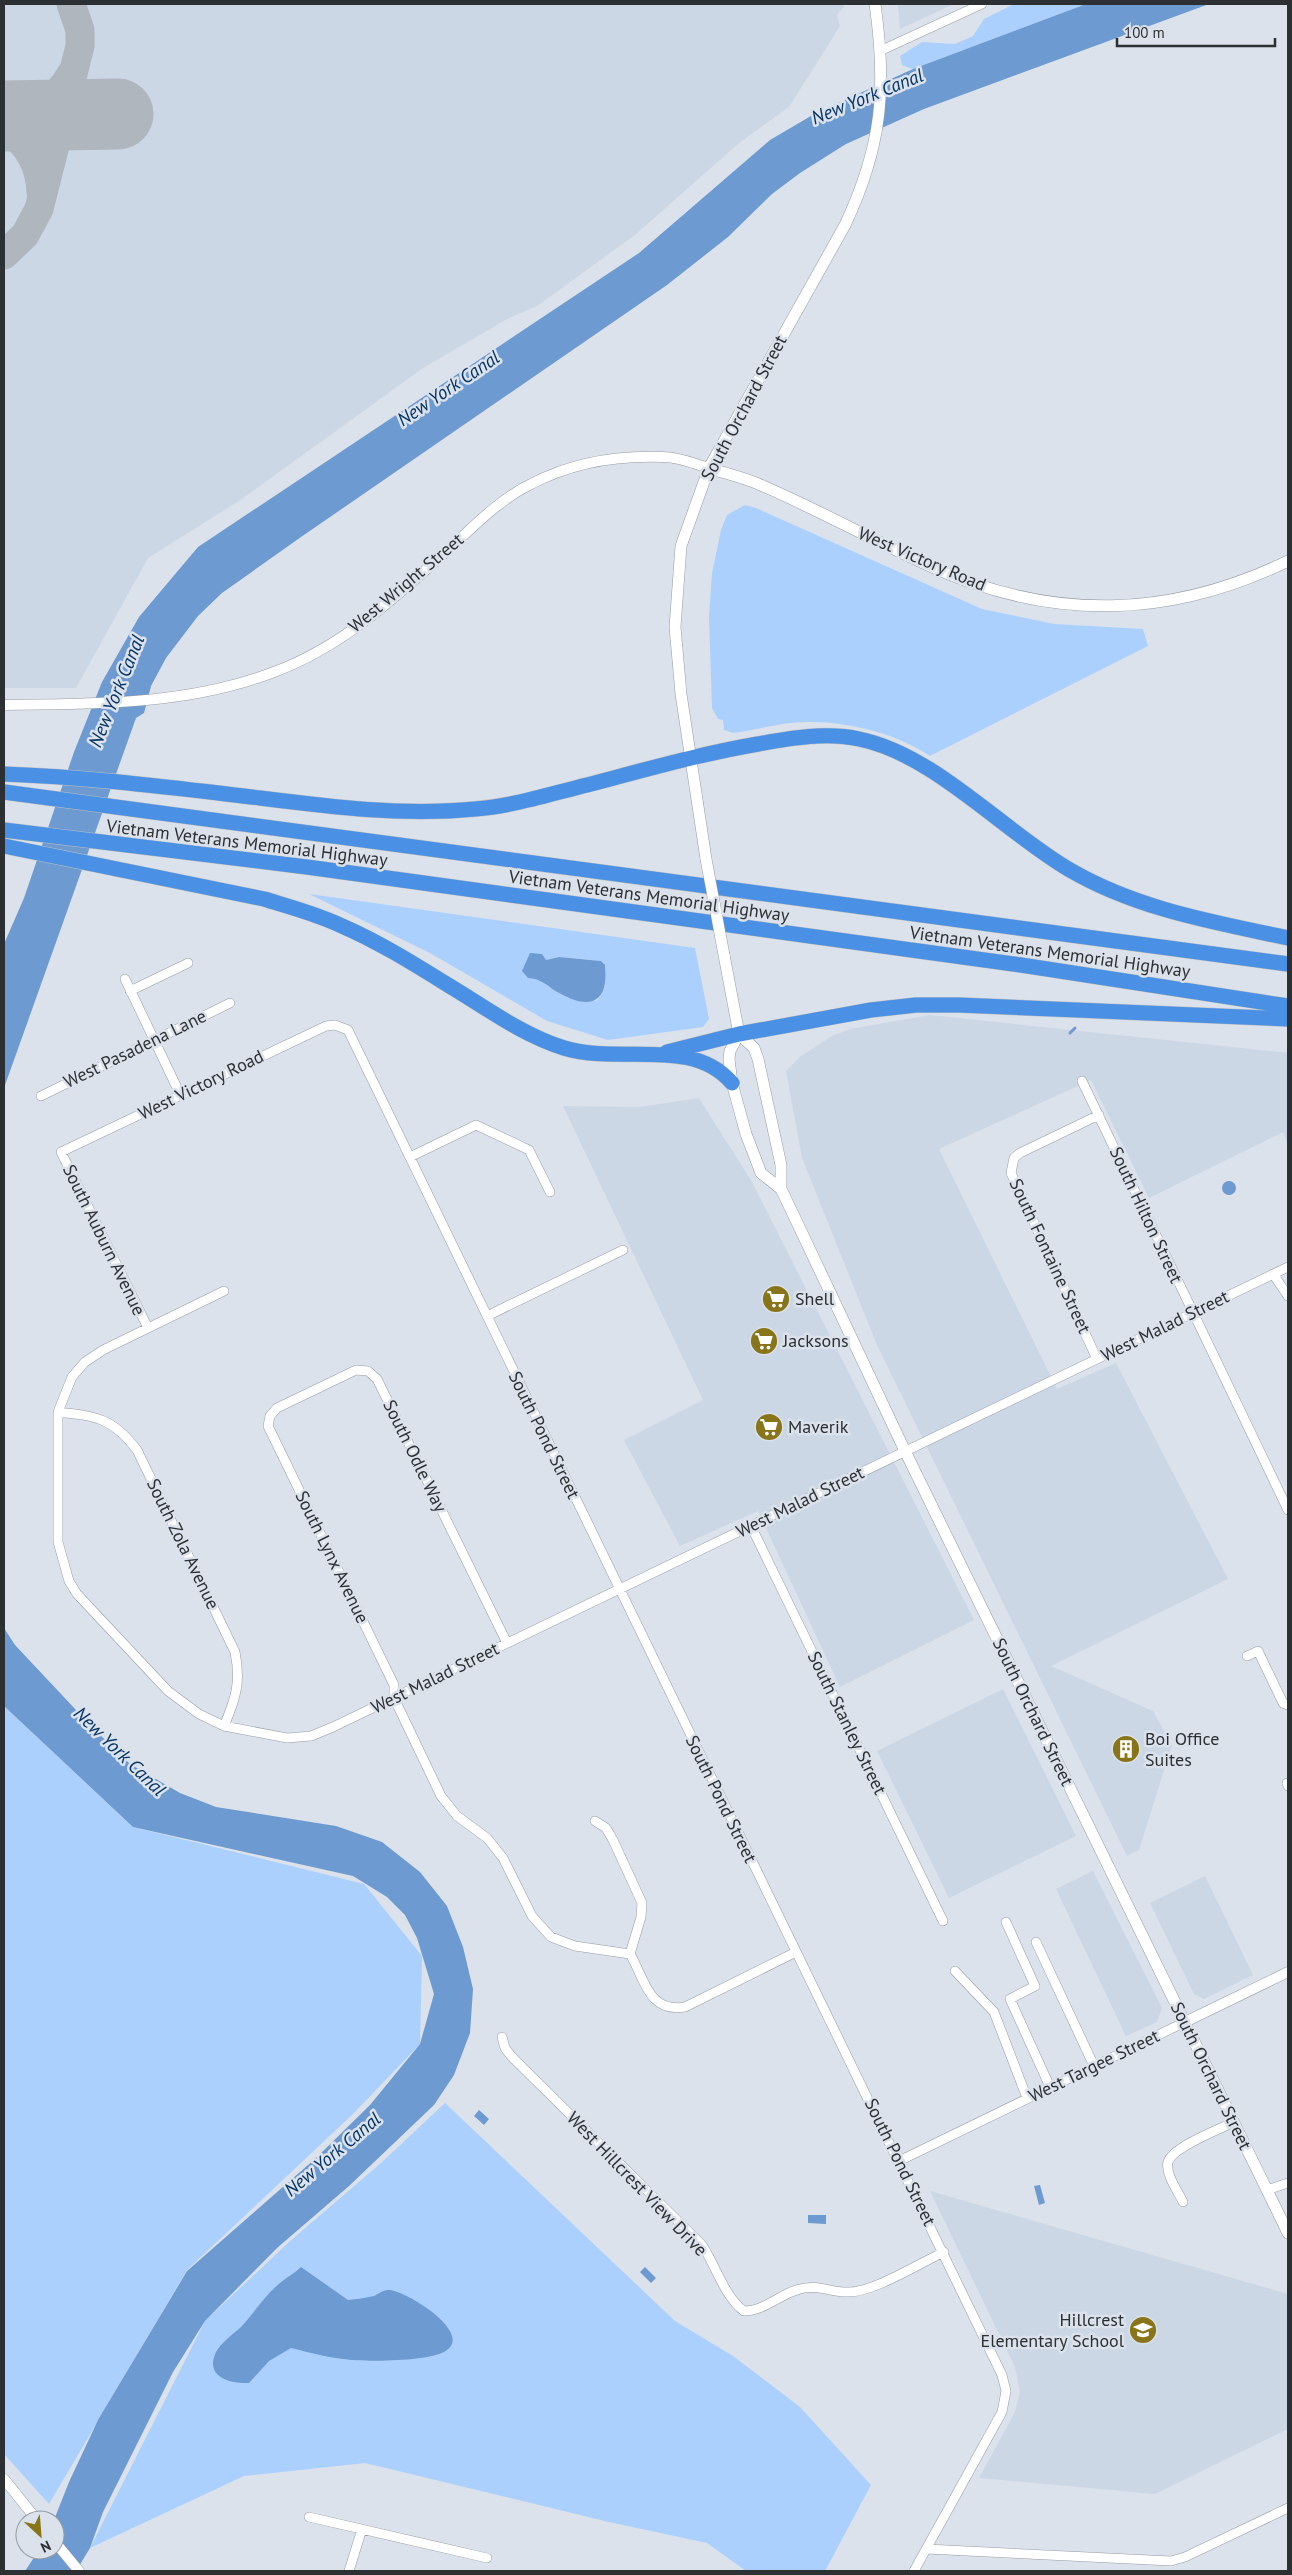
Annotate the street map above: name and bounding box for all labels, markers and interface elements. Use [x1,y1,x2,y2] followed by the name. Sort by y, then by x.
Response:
[1117,15,1274,47] scale bar
[1124,23,1165,42] text: 100 m
[807,63,927,129] water label: New York Canal
[695,331,792,484] street label: South Orchard Street
[392,345,504,431] water label: New York Canal
[855,521,990,596] street label: West Victory Road
[344,528,468,637] street label: West Wright Street
[83,631,149,751] water label: New York Canal
[104,814,390,871] street label: Vietnam Veterans Memorial Highway
[506,864,791,927] street label: Vietnam Veterans Memorial Highway
[907,920,1192,983] street label: Vietnam Veterans Memorial Highway
[60,1004,210,1093] street label: West Pasadena Lane
[134,1044,267,1125] street label: West Victory Road
[1105,1143,1188,1287] street label: South Hilton Street
[58,1161,151,1319] street label: South Auburn Avenue
[1005,1175,1096,1337] street label: South Fontaine Street
[761,1284,791,1314] supermarket icon: Shell
[1097,1285,1233,1366] street label: West Malad Street
[795,1287,835,1310] place label: Shell
[749,1326,779,1356] supermarket icon: Jacksons
[782,1329,849,1352] place label: Jacksons
[504,1367,585,1502] street label: South Pond Street
[378,1396,453,1516] street label: South Odle Way
[754,1412,784,1442] supermarket icon: Maverik
[788,1415,849,1438] place label: Maverik
[732,1461,868,1542] street label: West Malad Street
[142,1475,225,1613] street label: South Zola Avenue
[290,1487,374,1627] street label: South Lynx Avenue
[988,1634,1079,1789] street label: South Orchard Street
[367,1637,503,1718] street label: West Malad Street
[803,1647,892,1798] street label: South Stanley Street
[69,1701,171,1801] water label: New York Canal
[1145,1727,1219,1771] place label: Boi Office Suites
[681,1731,762,1866] street label: South Pond Street
[1111,1734,1141,1764] building icon: Boi Office Suites
[1166,1998,1257,2153] street label: South Orchard Street
[1025,2024,1163,2107] street label: West Targee Street
[860,2094,941,2229] street label: South Pond Street
[562,2106,712,2261] street label: West Hillcrest View Drive
[279,2107,385,2201] water label: New York Canal
[981,2308,1125,2352] place label: Hillcrest Elementary School
[1128,2315,1158,2345] school or university icon: Hillcrest Elementary School
[15,2510,65,2560] north arrow
[38,2537,54,2557] text: N

